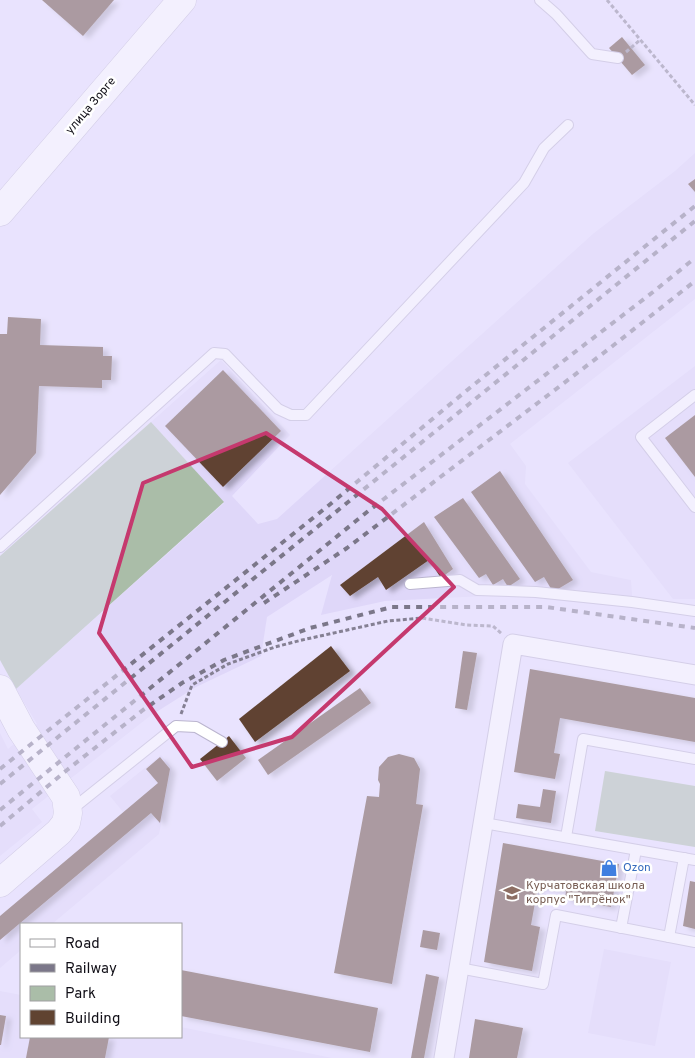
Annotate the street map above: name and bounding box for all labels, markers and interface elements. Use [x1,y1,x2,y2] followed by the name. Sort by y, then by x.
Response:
[62,74,120,138] street label: улица Зорге
[599,858,619,878] shop icon: Ozon
[623,860,651,876] place label: Ozon
[526,878,645,908] place label: Курчатовская школа корпус "Тигрёнок"
[502,883,522,903] school or university icon: Курчатовская школа корпус "Тигрёнок"
[20,923,182,1038] legend
[65,935,100,954] text: Road
[65,960,117,979] text: Railway
[65,985,96,1004] text: Park
[65,1010,120,1029] text: Building

